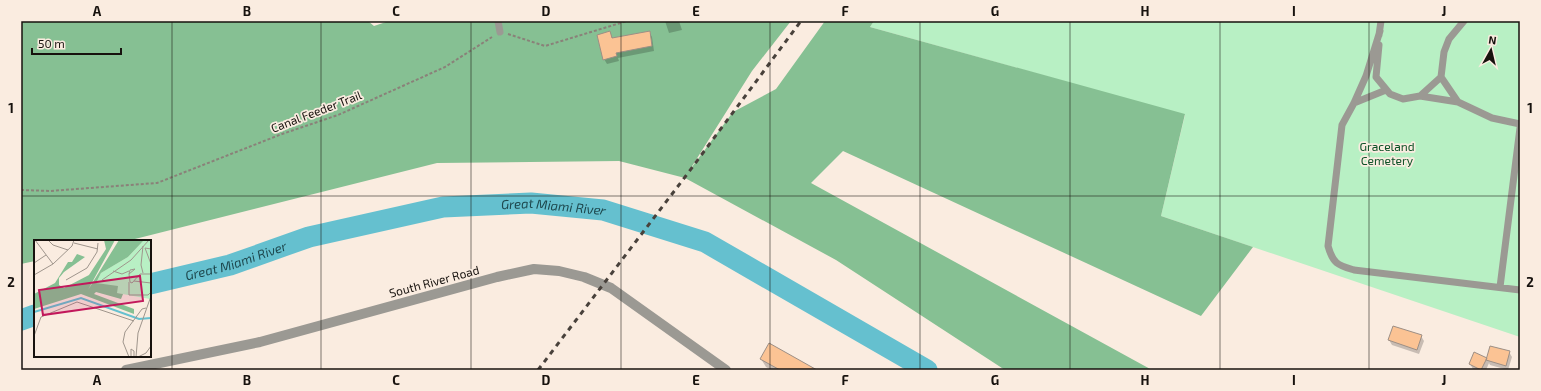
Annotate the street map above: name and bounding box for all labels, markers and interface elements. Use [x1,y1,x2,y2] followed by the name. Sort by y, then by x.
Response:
[93,3,102,19] text: A
[243,3,251,19] text: B
[392,3,400,19] text: C
[542,3,551,19] text: D
[692,3,700,19] text: E
[841,3,849,19] text: F
[991,3,999,19] text: G
[1141,3,1150,19] text: H
[1292,3,1296,19] text: I
[1442,3,1446,19] text: J
[32,30,121,56] scale bar
[1471,30,1511,70] north arrow
[1488,33,1497,47] text: N
[38,36,65,50] text: 50 m
[269,87,364,135] street label: Canal Feeder Trail
[8,100,14,116] text: 1
[1527,100,1533,116] text: 1
[1359,139,1415,167] park label: Graceland Cemetery
[501,195,609,219] water label: Great Miami River
[184,237,289,283] water label: Great Miami River
[34,240,151,357] inset map
[387,262,481,300] street label: South River Road
[7,274,15,290] text: 2
[1526,274,1534,290] text: 2
[93,372,102,388] text: A
[243,372,251,388] text: B
[392,372,400,388] text: C
[542,372,551,388] text: D
[692,372,700,388] text: E
[841,372,849,388] text: F
[991,372,999,388] text: G
[1141,372,1150,388] text: H
[1292,372,1296,388] text: I
[1442,372,1446,388] text: J

